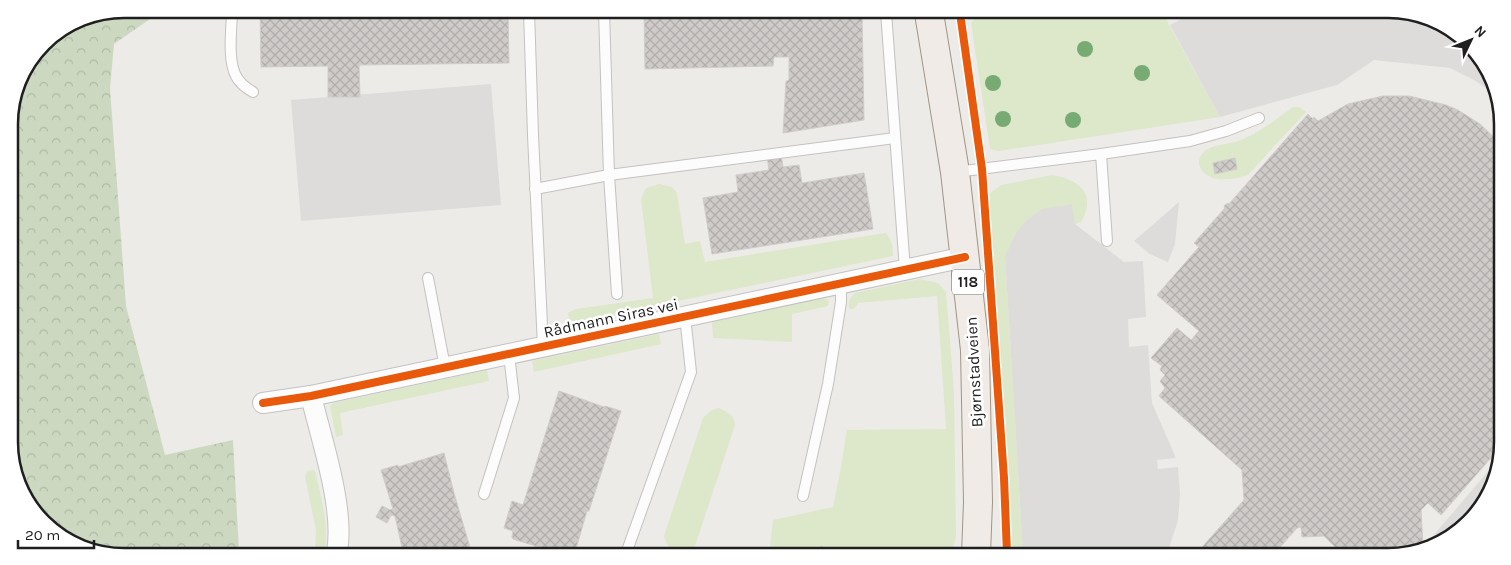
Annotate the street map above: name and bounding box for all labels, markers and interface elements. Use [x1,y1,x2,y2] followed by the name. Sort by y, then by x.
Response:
[1446,15,1496,65] north arrow
[1470,22,1490,41] text: N
[952,270,984,294] road number: 118
[542,294,680,342] street label: Rådmann Siras vei
[962,316,986,428] street label: Bjørnstadveien
[18,518,94,550] scale bar
[25,526,60,544] text: 20 m

